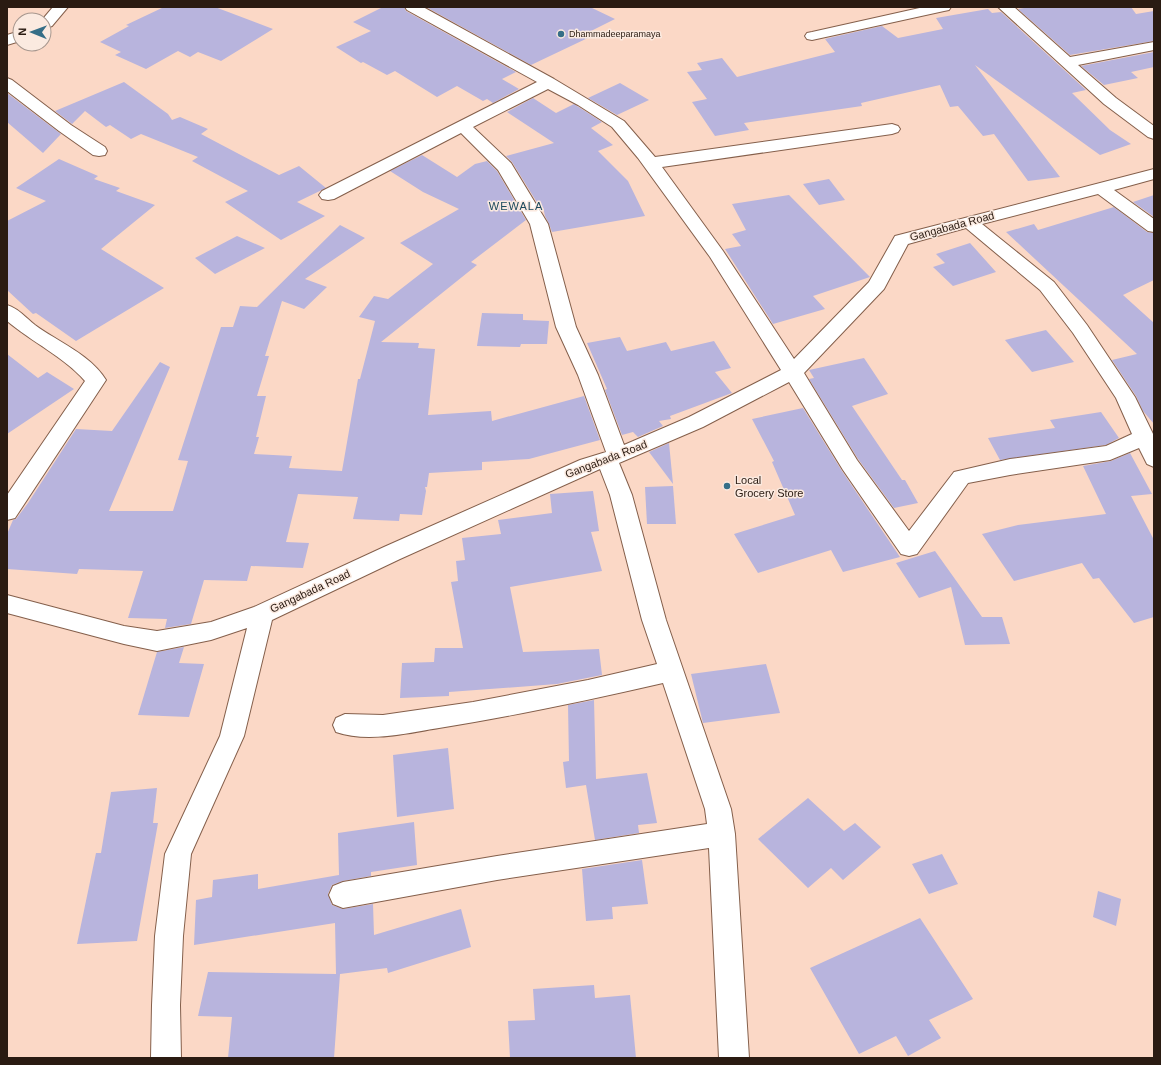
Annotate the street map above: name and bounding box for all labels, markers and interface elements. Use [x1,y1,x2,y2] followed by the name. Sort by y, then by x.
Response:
[12,12,52,52] north arrow
[16,28,28,36] text: N
[556,29,566,39] marker: Dhammadeeparamaya
[569,29,661,39] place label: Dhammadeeparamaya
[489,200,543,212] district label: WEWALA
[908,209,996,243] street label: Gangabada Road
[563,438,649,480] street label: Gangabada Road
[735,474,803,499] place label: Local Grocery Store
[722,481,732,491] marker: Local Grocery Store
[268,567,352,615] street label: Gangabada Road

